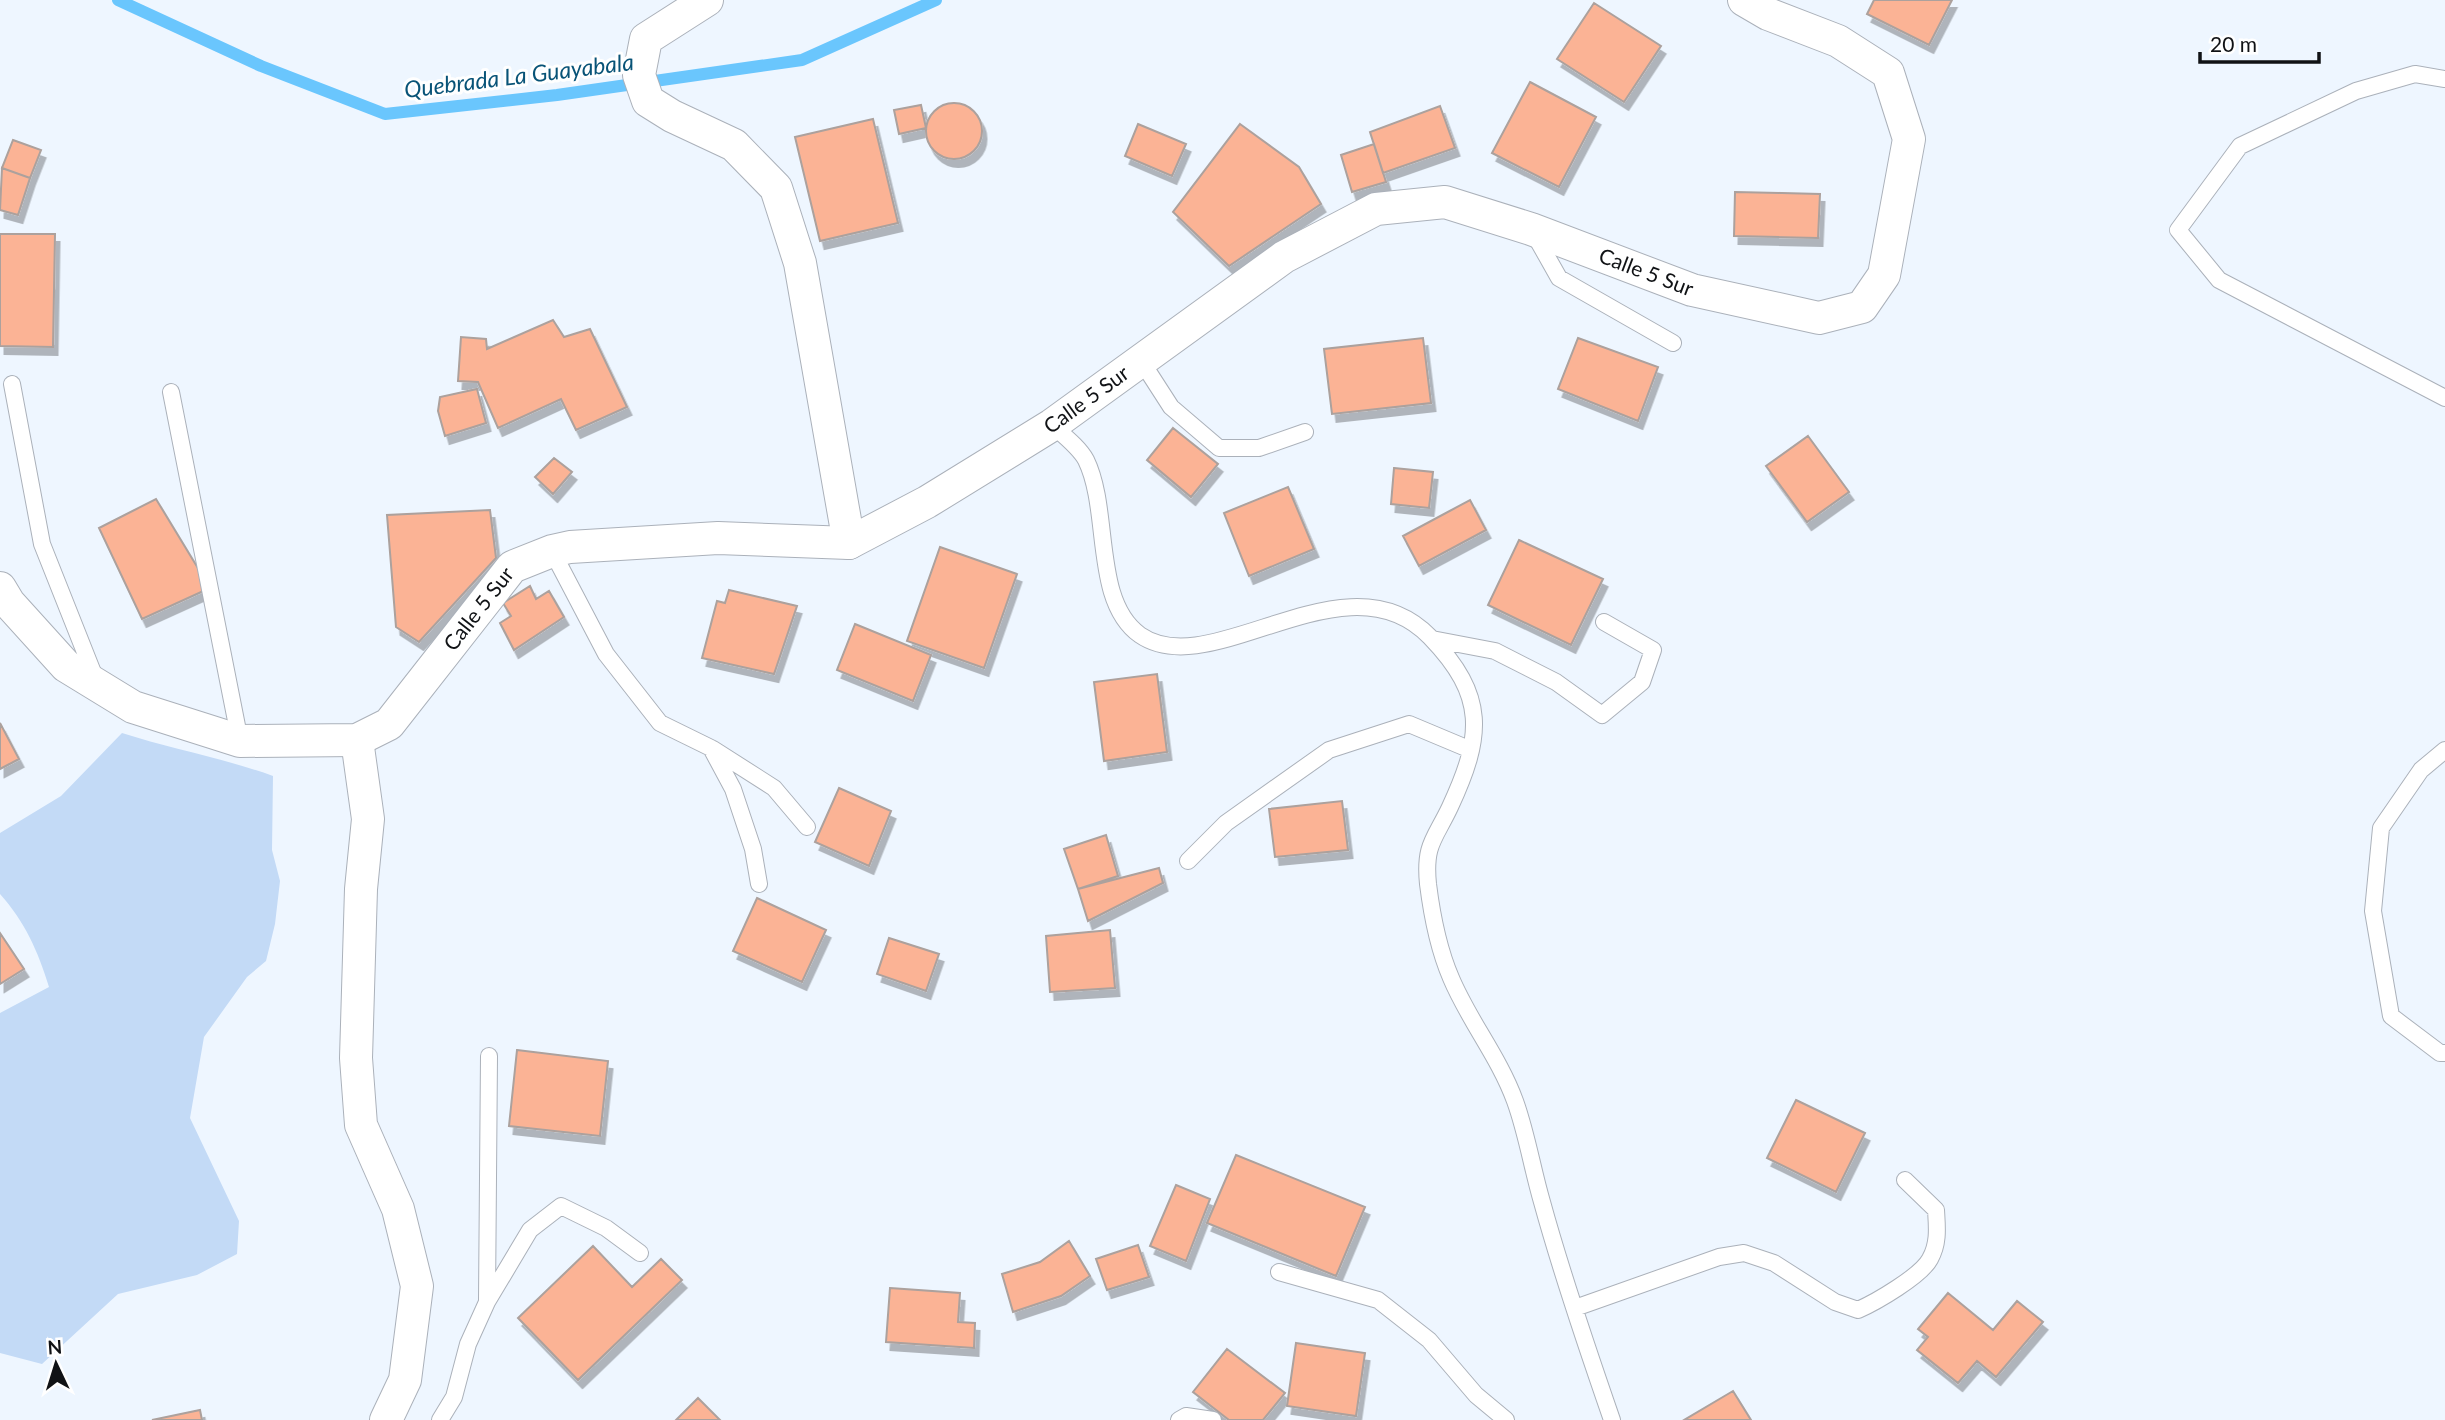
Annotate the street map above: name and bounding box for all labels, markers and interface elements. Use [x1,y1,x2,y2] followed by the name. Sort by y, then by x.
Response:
[2200,21,2319,65] scale bar
[2210,31,2257,56] text: 20 m
[403,47,635,103] water label: Quebrada La Guayabala
[1596,242,1698,301] street label: Calle 5 Sur
[1038,359,1133,438] street label: Calle 5 Sur
[437,561,518,655] street label: Calle 5 Sur
[21,1329,91,1399] north arrow
[47,1335,63,1359] text: N

